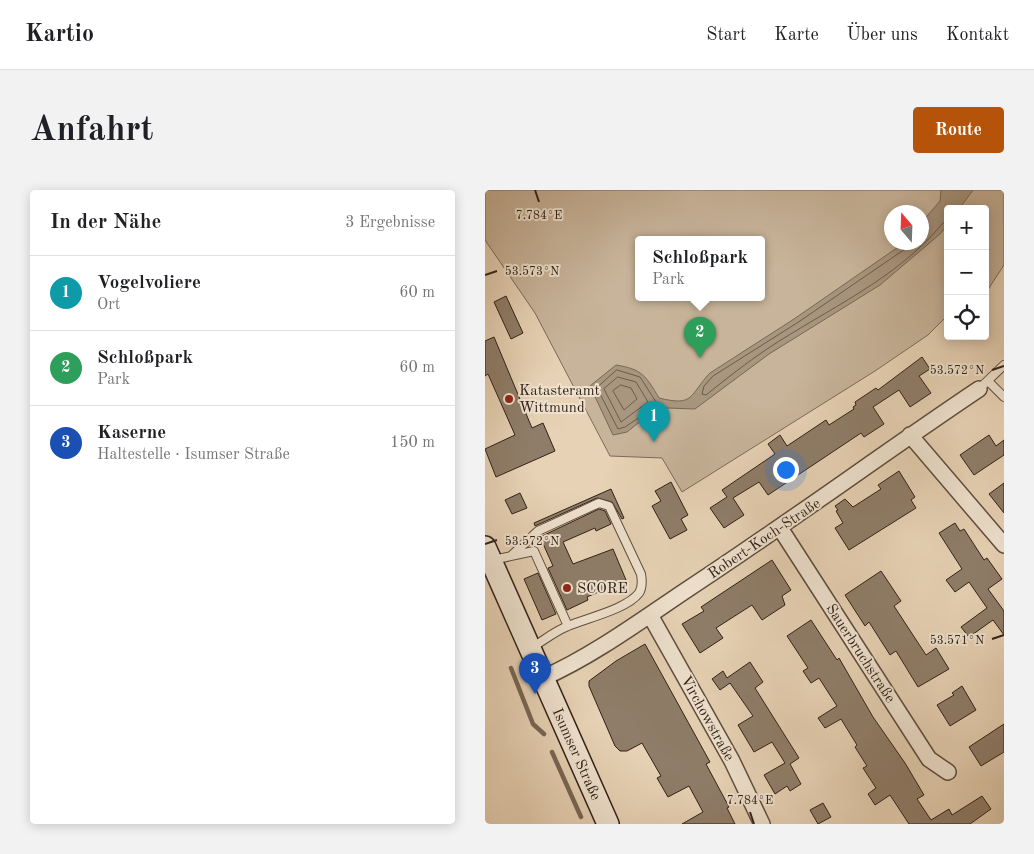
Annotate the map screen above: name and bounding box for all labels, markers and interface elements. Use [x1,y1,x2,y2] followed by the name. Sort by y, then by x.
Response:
[25,23,94,47] text: Kartio
[706,26,746,44] text: Start
[774,26,819,44] text: Karte
[847,26,918,44] text: Über uns
[946,26,1009,44] text: Kontakt
[913,107,1004,153] button: Route
[30,113,153,148] text: Anfahrt
[884,205,929,250] north arrow
[944,205,989,340] map controls
[944,205,989,250] button: +
[516,210,562,222] text: 7.784°E
[50,212,161,233] text: In der Nähe
[345,215,435,231] text: 3 Ergebnisse
[635,236,765,301] popup
[652,249,748,268] text: Schloßpark
[944,250,989,295] button: −
[505,265,559,278] text: 53.573°N
[652,272,685,288] text: Park
[97,274,201,293] text: Vogelvoliere
[61,285,71,301] text: 1
[399,285,435,301] text: 60 m
[944,295,989,340] button: locate
[97,297,120,313] text: Ort
[684,317,716,358] pin: 2
[97,349,193,368] text: Schloßpark
[61,360,71,376] text: 2
[399,360,435,376] text: 60 m
[930,364,984,377] text: 53.572°N
[97,372,130,388] text: Park
[519,384,600,416] place label: Katasteramt Wittmund
[503,393,515,405] marker: Katasteramt Wittmund
[638,401,670,442] pin: 1
[97,424,166,443] text: Kaserne
[61,435,71,451] text: 3
[390,435,435,451] text: 150 m
[97,447,290,463] text: Haltestelle · Isumser Straße
[773,457,799,483] your location
[706,496,824,582] street label: Robert-Koch-Straße
[505,535,559,548] text: 53.572°N
[561,582,573,594] marker: SCORE
[577,582,628,597] place label: SCORE
[822,602,897,706] street label: Sauerbruchstraße
[930,634,984,647] text: 53.571°N
[519,653,551,694] pin: 3
[677,674,736,764] street label: Virchowstraße
[549,706,603,803] street label: Isumser Straße
[727,795,773,807] text: 7.784°E

